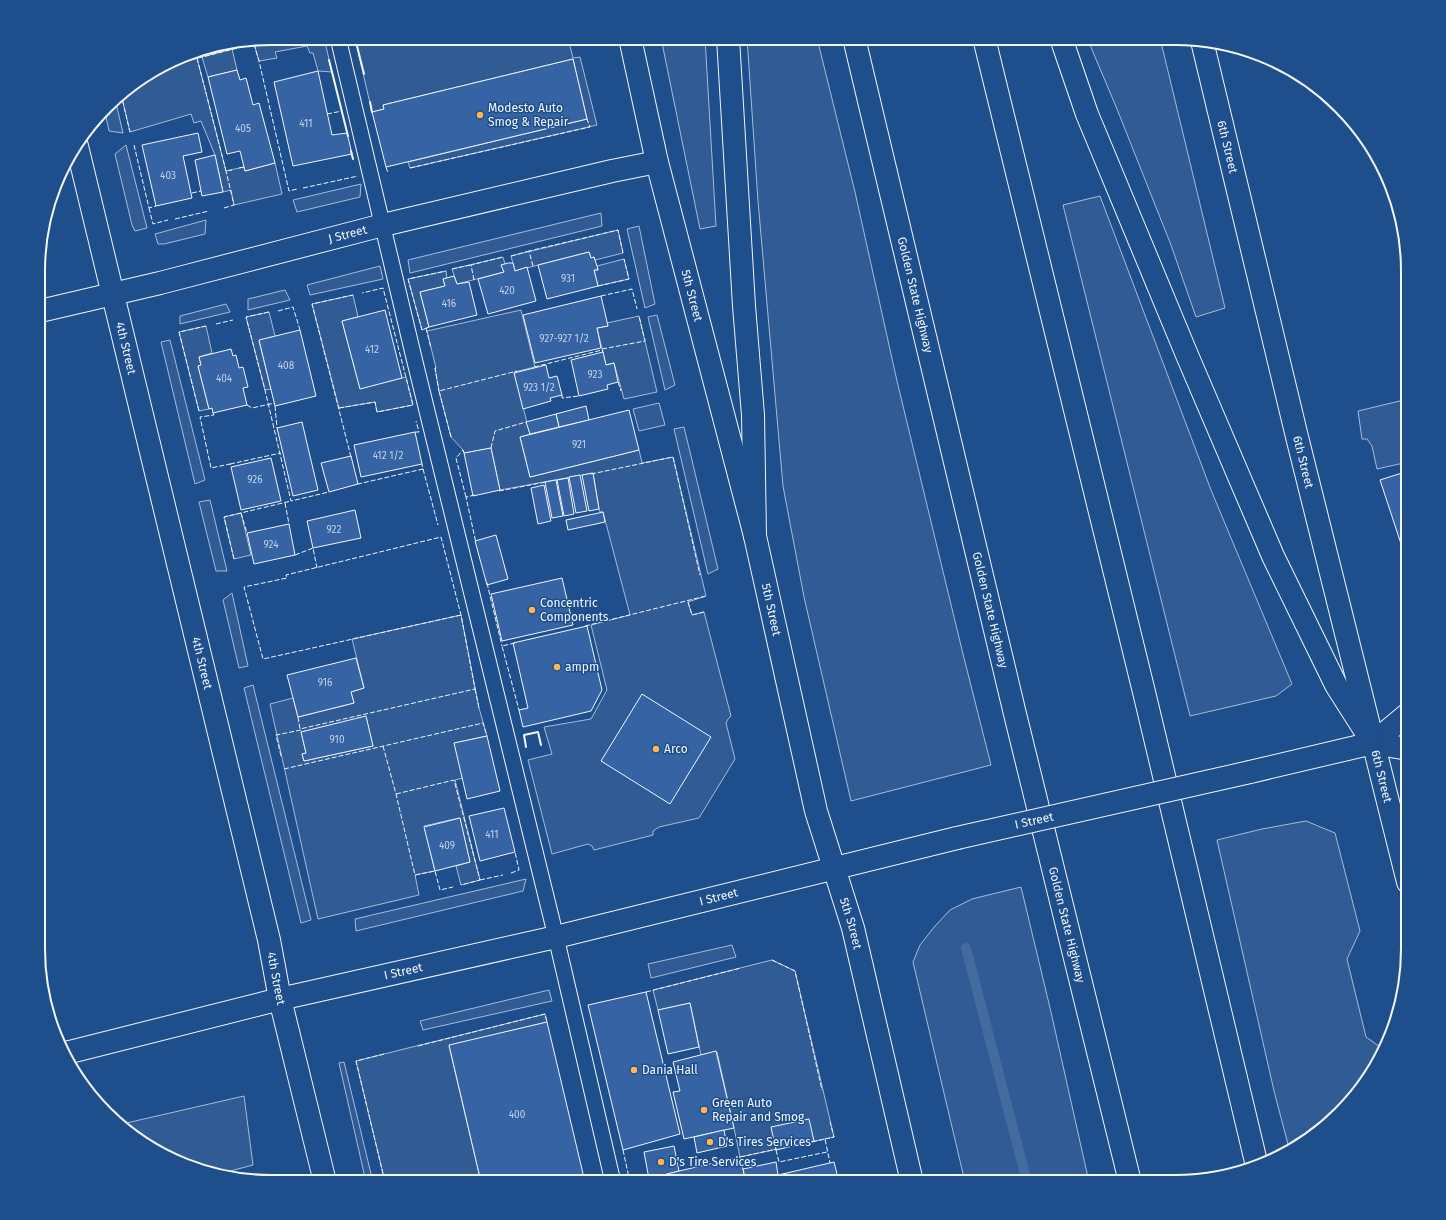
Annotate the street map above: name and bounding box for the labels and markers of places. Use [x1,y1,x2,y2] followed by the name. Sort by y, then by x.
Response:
[488,101,569,129] place label: Modesto Auto Smog & Repair
[475,110,485,120] marker: Modesto Auto Smog & Repair
[540,596,609,624] place label: Concentric Components
[527,605,537,615] marker: Concentric Components
[565,660,599,674] place label: ampm
[552,662,562,672] marker: ampm
[664,742,688,756] place label: Arco
[651,744,661,754] marker: Arco
[642,1063,698,1077] place label: Dania Hall
[629,1065,639,1075] marker: Dania Hall
[712,1096,805,1124] place label: Green Auto Repair and Smog
[699,1105,709,1115] marker: Green Auto Repair and Smog
[718,1135,811,1149] place label: D's Tires Services
[705,1137,715,1147] marker: D's Tires Services
[669,1155,757,1169] place label: D's Tire Services
[656,1157,666,1167] marker: D's Tire Services

